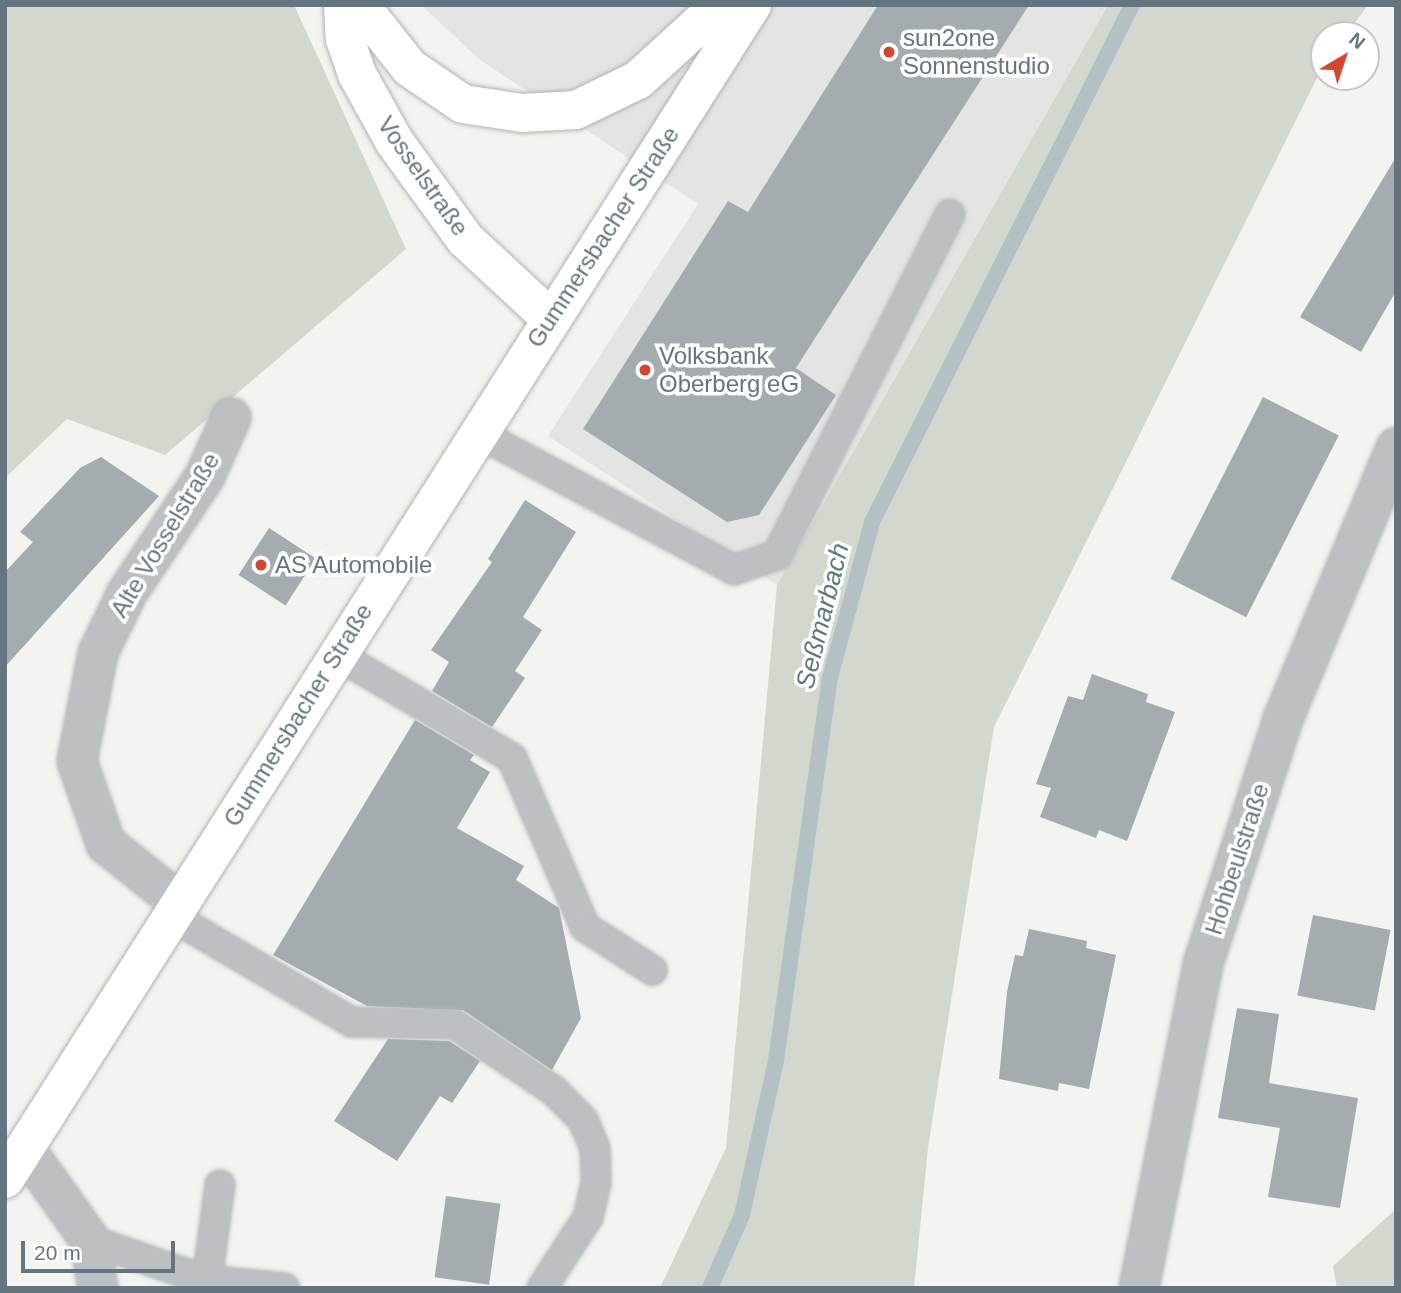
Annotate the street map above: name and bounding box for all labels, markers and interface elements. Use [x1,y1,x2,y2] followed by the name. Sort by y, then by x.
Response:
[1310,21,1380,91] north arrow
[903,24,1050,80] place label: sun2one Sonnenstudio
[1345,28,1369,53] text: N
[881,44,897,60] marker: sun2one Sonnenstudio
[371,111,475,241] street label: Vosselstraße
[521,121,685,353] street label: Gummersbacher Straße
[659,342,799,398] place label: Volksbank Oberberg eG
[637,362,653,378] marker: Volksbank Oberberg eG
[105,448,225,622] street label: Alte Vosselstraße
[790,540,856,692] water label: Seßmarbach
[275,551,434,579] place label: AS Automobile
[253,557,269,573] marker: AS Automobile
[218,598,378,832] street label: Gummersbacher Straße
[1199,780,1275,938] street label: Hohbeulstraße
[24,1226,178,1270] scale bar
[34,1241,81,1264] text: 20 m

